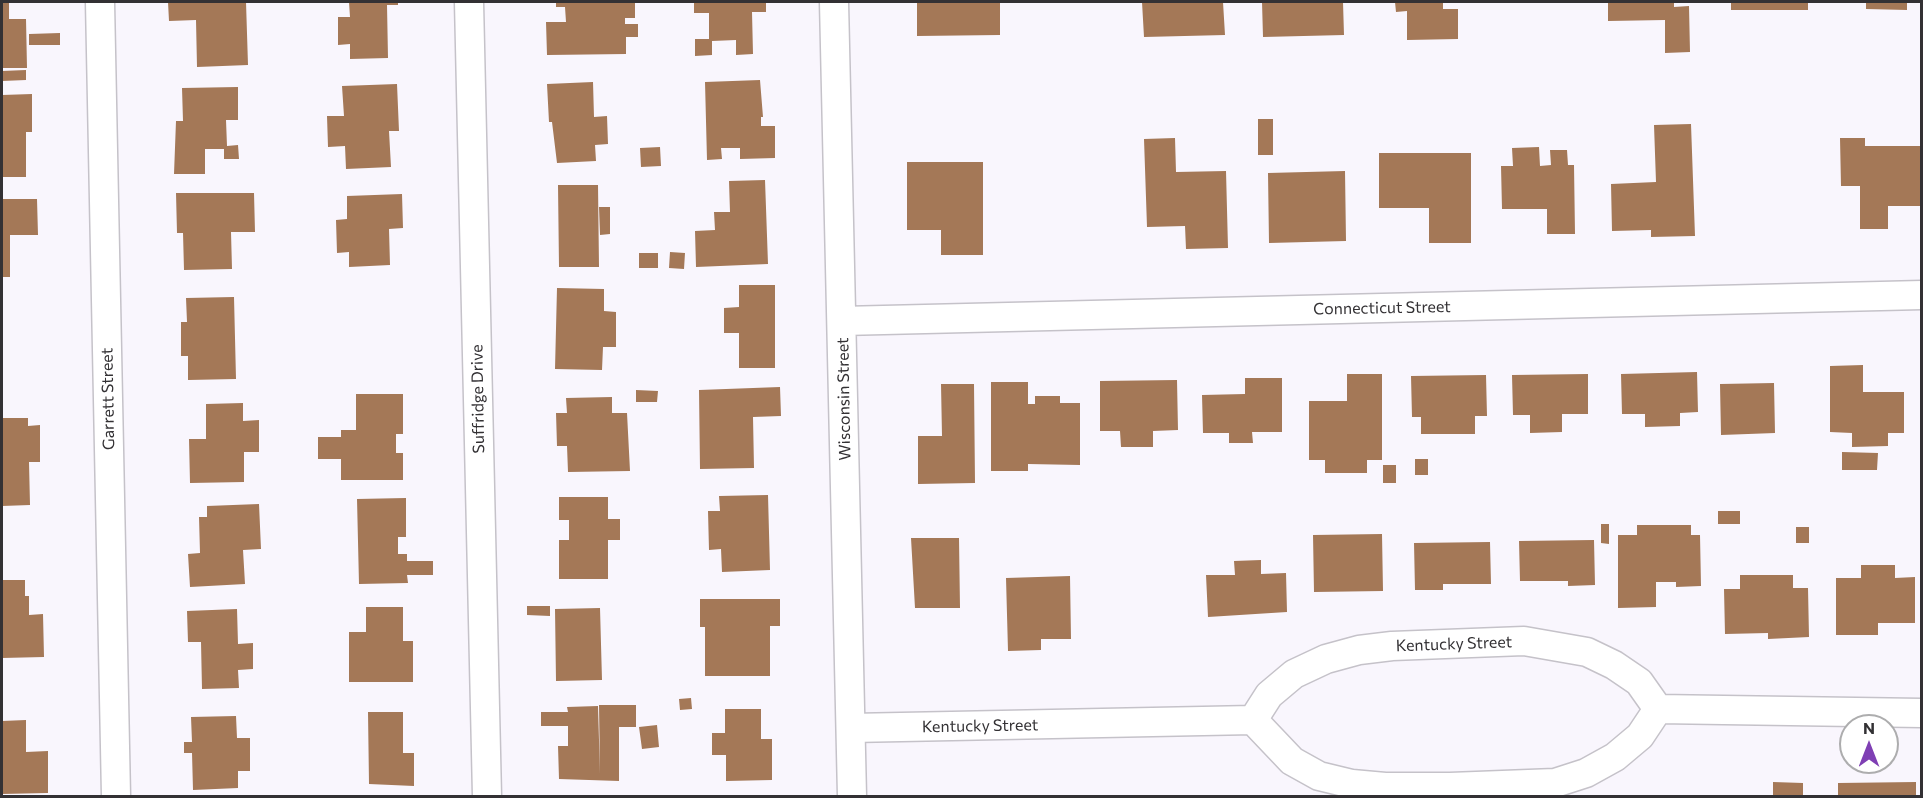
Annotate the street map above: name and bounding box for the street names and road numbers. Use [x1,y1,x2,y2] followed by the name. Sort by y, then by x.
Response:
[1313,297,1451,319] street label: Connecticut Street
[833,337,855,461] street label: Wisconsin Street
[467,344,489,454] street label: Suffridge Drive
[98,348,118,450] street label: Garrett Street
[1395,632,1513,656] street label: Kentucky Street
[922,715,1038,737] street label: Kentucky Street

